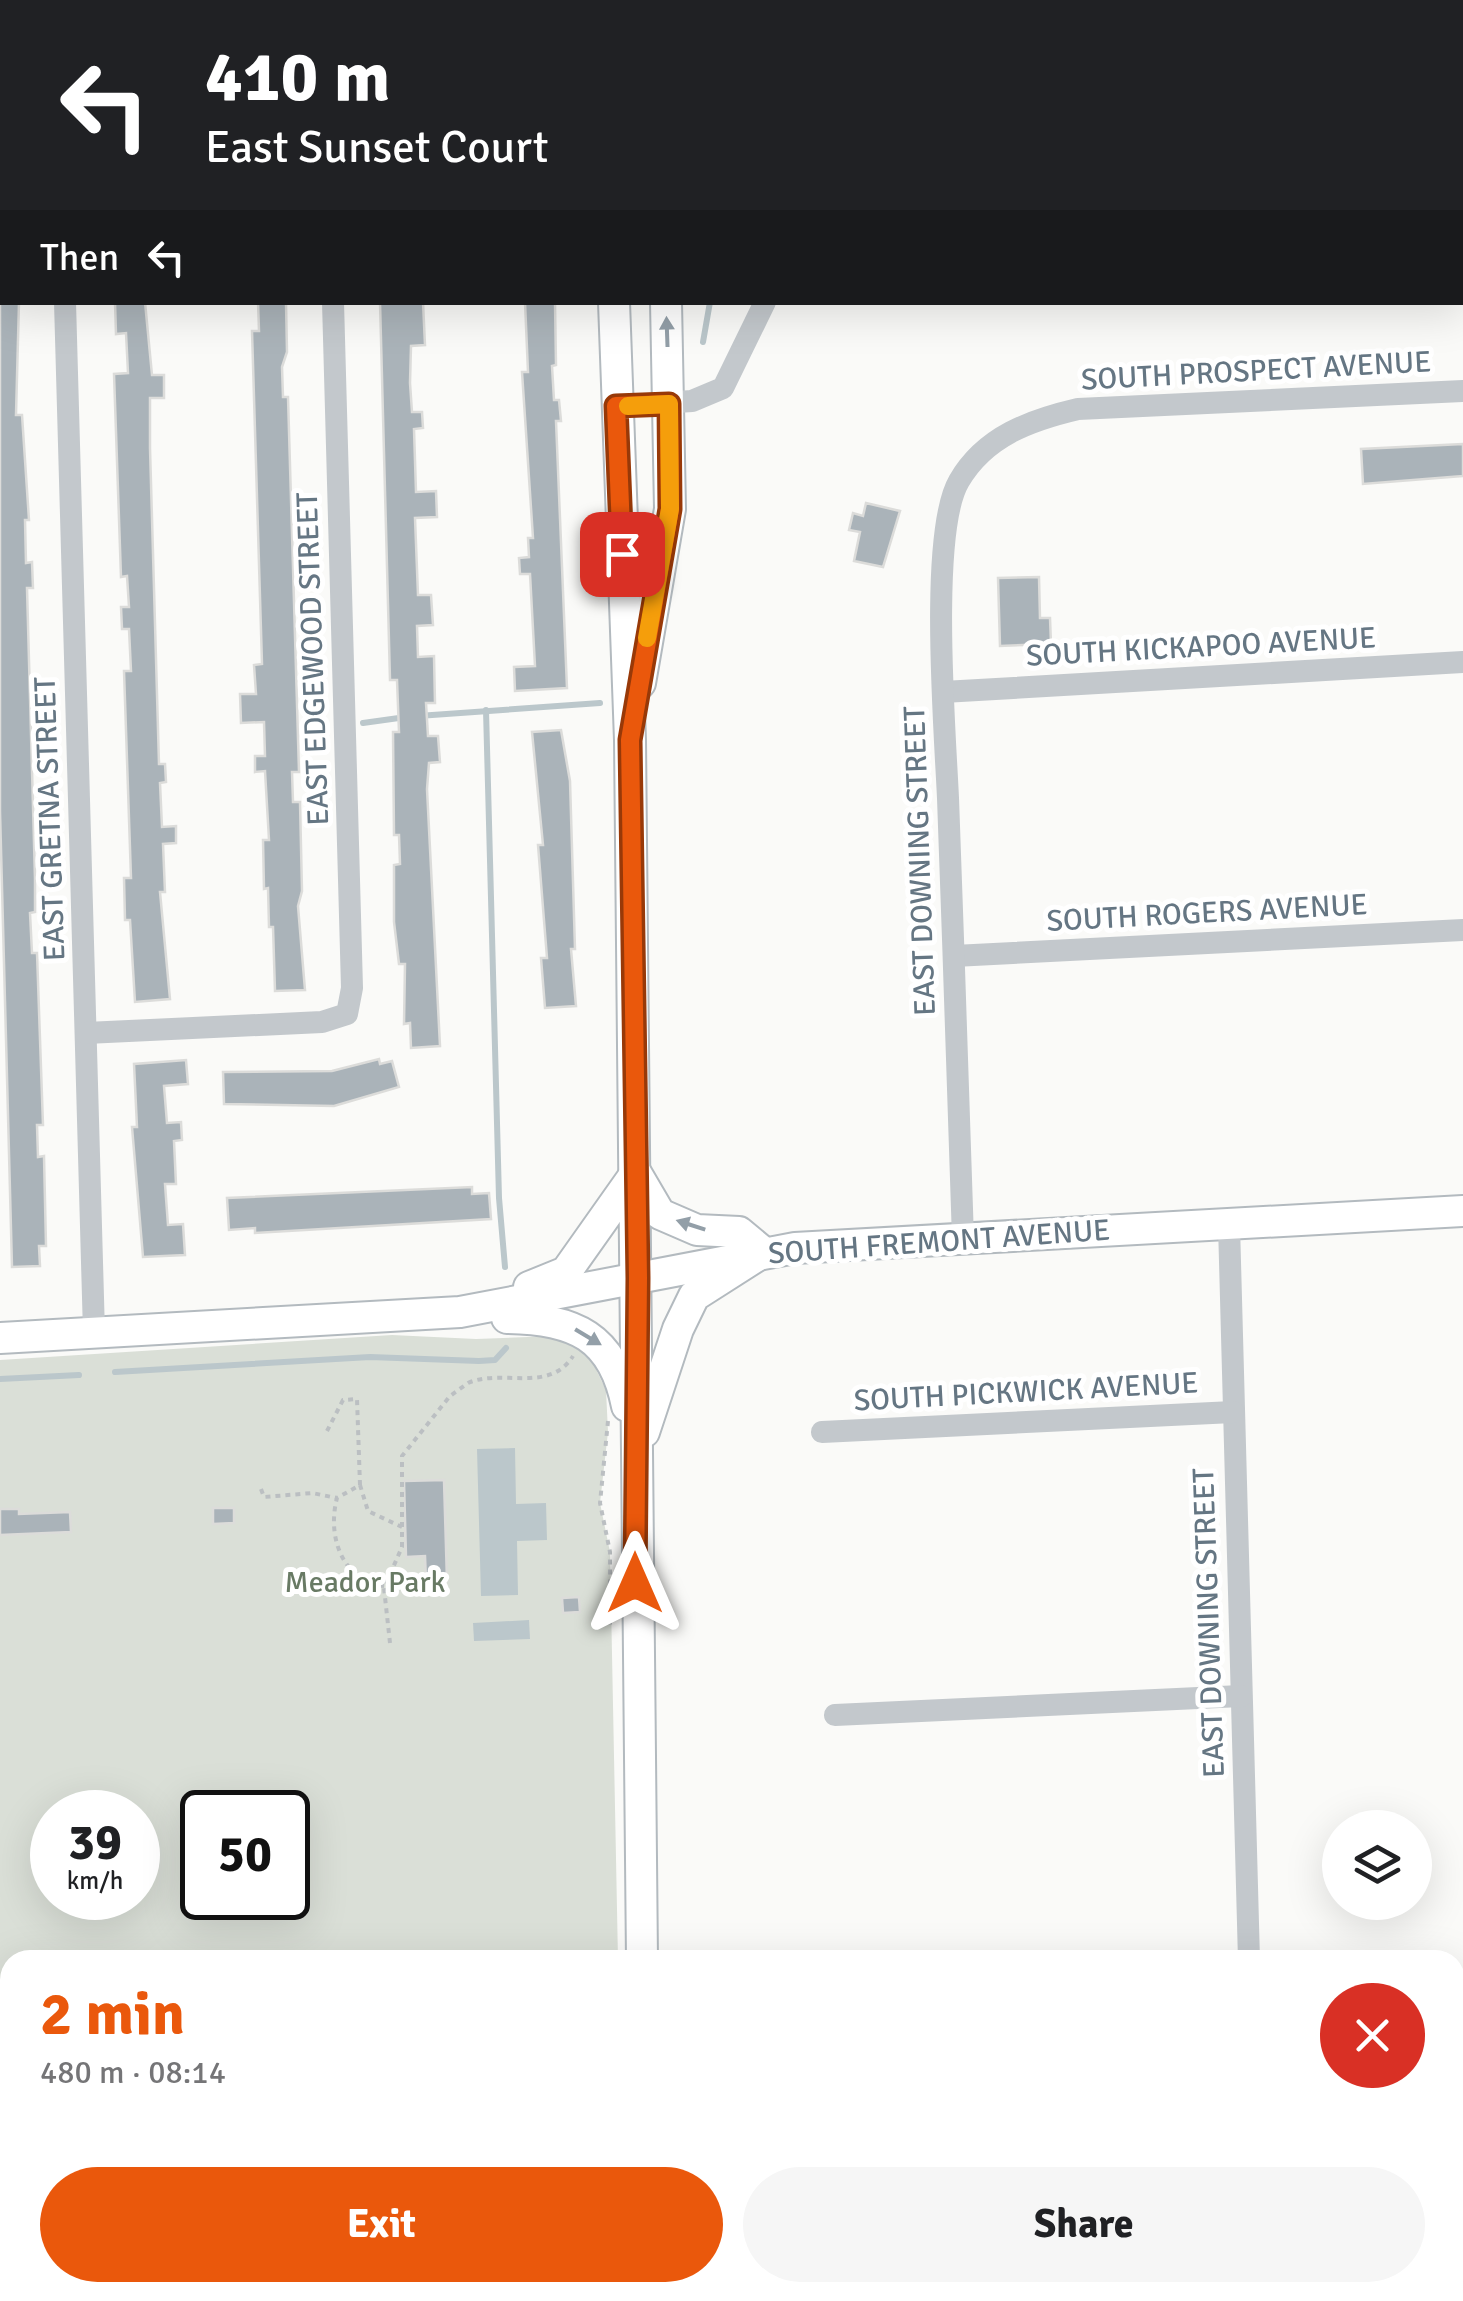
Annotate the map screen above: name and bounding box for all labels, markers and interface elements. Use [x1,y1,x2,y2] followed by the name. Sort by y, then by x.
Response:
[205,34,390,120] text: 410 m
[40,40,170,170] icon: left
[205,120,548,175] text: East Sunset Court
[139,230,194,285] icon: left
[40,234,119,281] text: Then
[659,315,675,347] one-way arrow
[1080,343,1432,399] street label: SOUTH PROSPECT AVENUE
[289,492,337,826] street label: EAST EDGEWOOD STREET
[580,512,665,597] pin
[595,527,650,582] icon: arrive
[1025,619,1377,675] street label: SOUTH KICKAPOO AVENUE
[27,676,73,962] street label: EAST GRETNA STREET
[896,705,944,1017] street label: EAST DOWNING STREET
[1046,886,1368,940] street label: SOUTH ROGERS AVENUE
[767,1212,1111,1272] street label: SOUTH FREMONT AVENUE
[675,1217,705,1232] one-way arrow
[574,1328,602,1345] one-way arrow
[853,1364,1199,1420] street label: SOUTH PICKWICK AVENUE
[1185,1467,1233,1779] street label: EAST DOWNING STREET
[583,1531,687,1635] position arrow
[284,1564,446,1601] park label: Meador Park
[180,1790,310,1920] speed limit sign: 50
[1322,1810,1432,1920] map controls
[1322,1810,1432,1920] button: layers
[68,1812,122,1874] text: 39
[67,1865,123,1896] text: km/h
[40,1978,185,2052] text: 2 min
[1320,1983,1425,2088] button: close
[40,2053,226,2092] text: 480 m · 08:14
[40,2167,723,2282] button: Exit
[743,2167,1425,2282] button: Share

